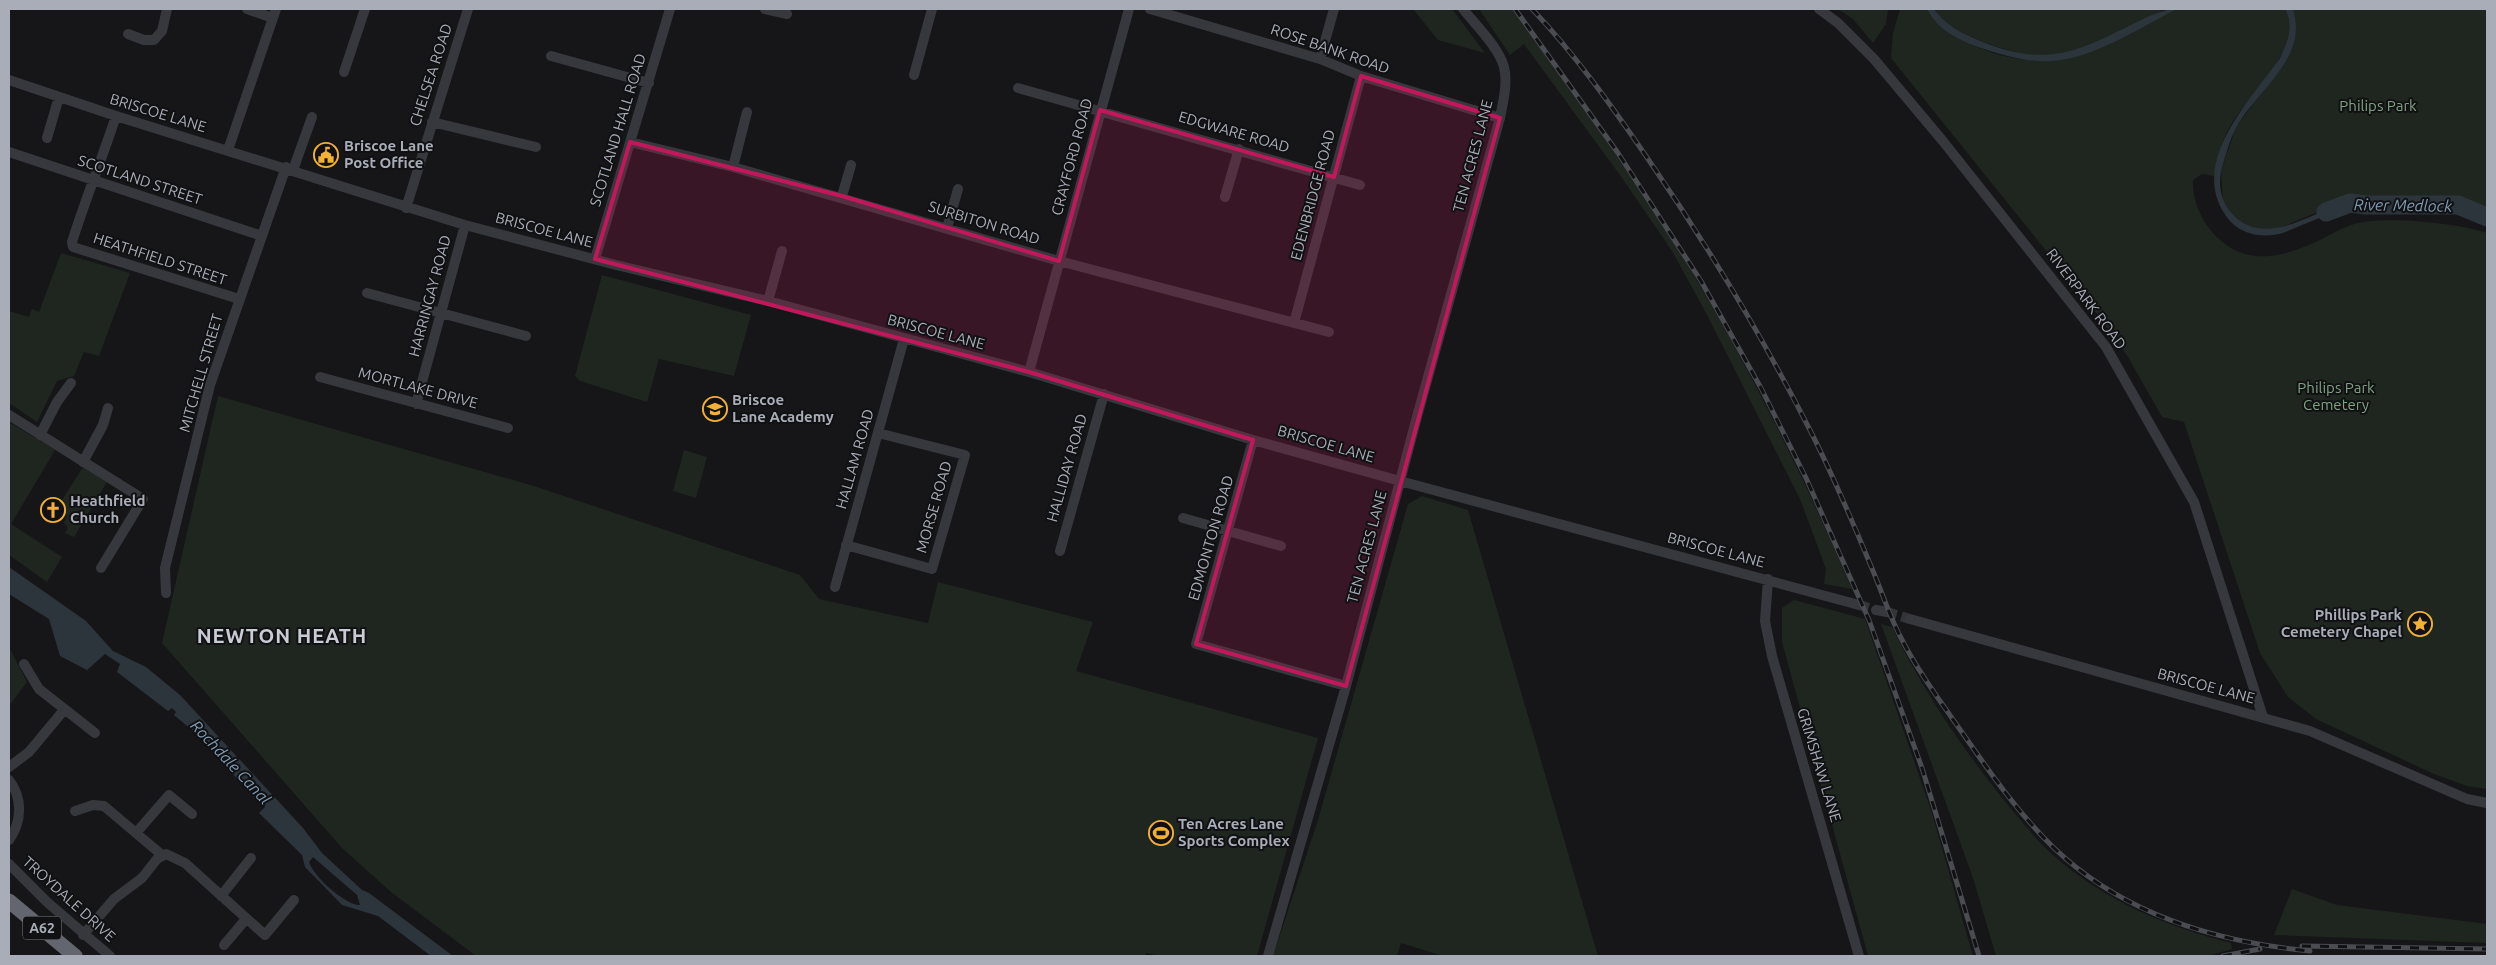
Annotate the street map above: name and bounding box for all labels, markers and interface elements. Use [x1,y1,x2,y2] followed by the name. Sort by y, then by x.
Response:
[1269,20,1392,77] street label: ROSE BANK ROAD
[406,21,455,128] street label: CHELSEA ROAD
[586,51,649,208] street label: SCOTLAND HALL ROAD
[108,90,208,135] street label: BRISCOE LANE
[1048,97,1095,217] street label: CRAYFORD ROAD
[2339,97,2417,114] park label: Philips Park
[1449,98,1496,214] street label: TEN ACRES LANE
[1177,108,1292,156] street label: EDGWARE ROAD
[1287,128,1338,262] street label: EDENBRIDGE ROAD
[344,137,434,171] place label: Briscoe Lane Post Office
[313,142,339,168] public building icon: Briscoe Lane Post Office
[76,151,205,208] street label: SCOTLAND STREET
[2354,195,2453,215] water label: River Medlock
[926,197,1042,248] street label: SURBITON ROAD
[494,208,595,251] street label: BRISCOE LANE
[91,229,230,288] street label: HEATHFIELD STREET
[405,233,454,359] street label: HARRINGAY ROAD
[2043,245,2130,352] street label: RIVERPARK ROAD
[886,310,987,353] street label: BRISCOE LANE
[175,311,226,434] street label: MITCHELL STREET
[357,363,480,412] street label: MORTLAKE DRIVE
[2297,379,2375,413] park label: Philips Park Cemetery
[732,391,834,425] place label: Briscoe Lane Academy
[702,396,728,422] school or university icon: Briscoe Lane Academy
[832,407,877,511] street label: HALLAM ROAD
[1043,412,1090,524] street label: HALLIDAY ROAD
[1276,422,1377,465] street label: BRISCOE LANE
[912,459,955,555] street label: MORSE ROAD
[1185,473,1237,602] street label: EDMONTON ROAD
[1343,489,1390,605] street label: TEN ACRES LANE
[70,492,145,526] place label: Heathfield Church
[40,497,66,523] church icon: Heathfield Church
[1666,528,1767,571] street label: BRISCOE LANE
[2281,606,2403,640] place label: Phillips Park Cemetery Chapel
[2407,611,2433,637] place icon: Phillips Park Cemetery Chapel
[197,624,367,647] district label: NEWTON HEATH
[2156,664,2257,707] street label: BRISCOE LANE
[1794,706,1845,824] street label: GRIMSHAW LANE
[187,716,275,808] water label: Rochdale Canal
[1178,815,1290,849] place label: Ten Acres Lane Sports Complex
[1148,820,1174,846] sports icon: Ten Acres Lane Sports Complex
[19,853,119,945] street label: TROYDALE DRIVE
[23,916,61,940] road number: A62

